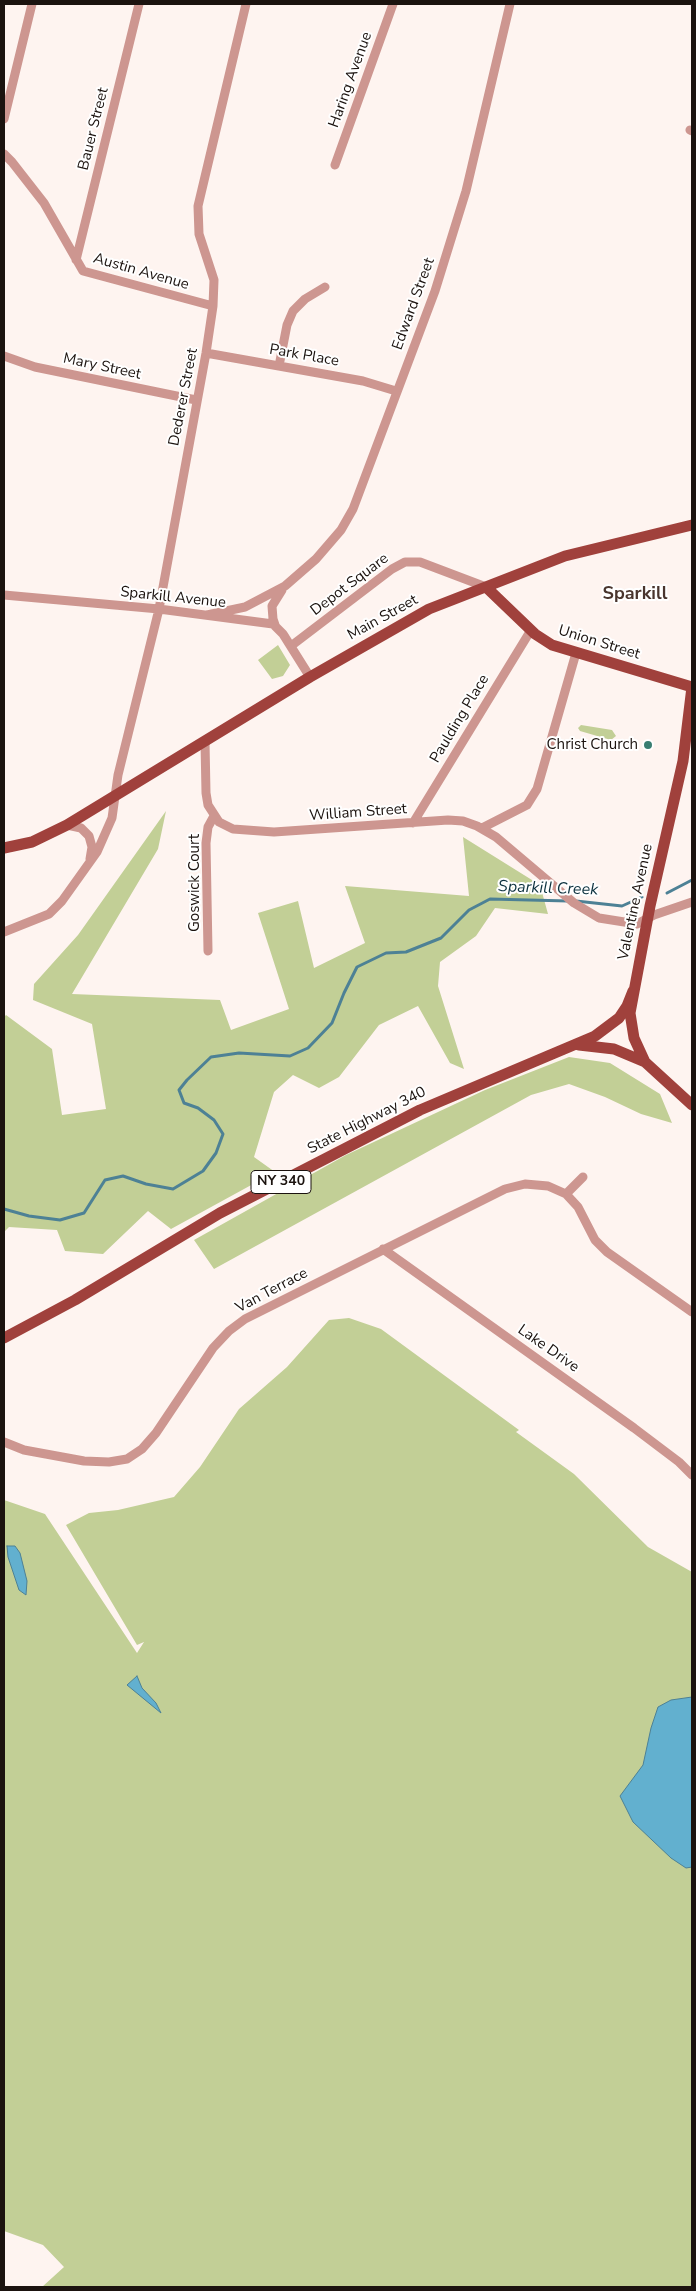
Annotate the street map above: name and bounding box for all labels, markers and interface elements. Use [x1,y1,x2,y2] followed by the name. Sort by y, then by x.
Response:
[325,30,377,130] street label: Haring Avenue
[75,86,113,172] street label: Bauer Street
[91,250,191,294] street label: Austin Avenue
[389,256,439,352] street label: Edward Street
[268,341,340,371] street label: Park Place
[166,347,202,447] street label: Dederer Street
[61,350,143,384] street label: Mary Street
[308,550,392,620] street label: Depot Square
[119,584,227,612] street label: Sparkill Avenue
[603,584,667,606] district label: Sparkill
[345,591,421,645] street label: Main Street
[556,622,642,664] street label: Union Street
[427,672,493,766] street label: Paulding Place
[547,736,638,754] place label: Christ Church
[642,739,654,751] marker: Christ Church
[309,801,407,825] street label: William Street
[186,834,204,932] street label: Goswick Court
[615,842,657,962] street label: Valentine Avenue
[498,878,598,900] water label: Sparkill Creek
[305,1083,429,1159] street label: State Highway 340
[251,1170,311,1194] road number: NY 340
[233,1264,311,1318] street label: Van Terrace
[514,1321,582,1377] street label: Lake Drive

